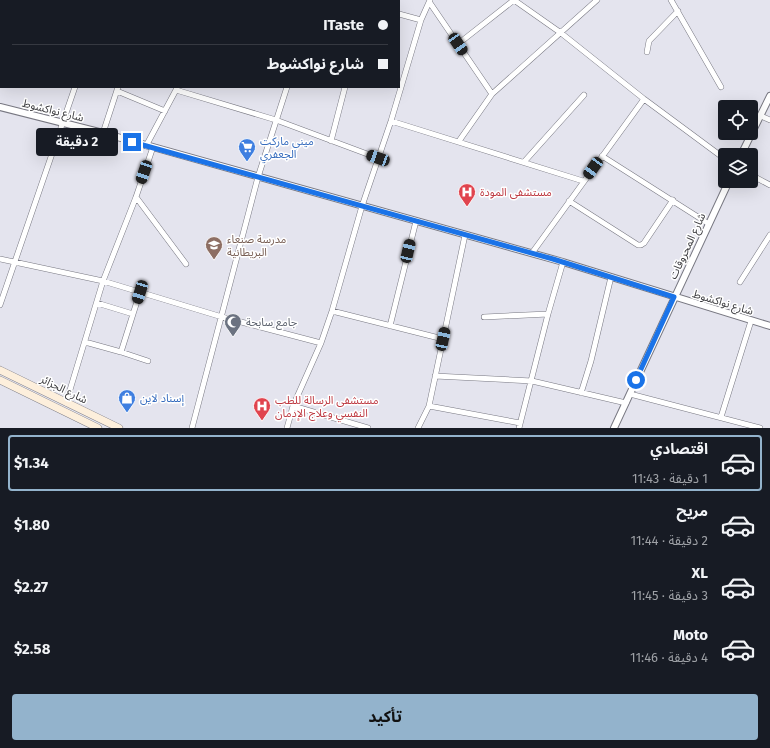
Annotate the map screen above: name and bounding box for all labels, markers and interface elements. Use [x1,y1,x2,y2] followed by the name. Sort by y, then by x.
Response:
[323,16,364,34] text: ITaste
[446,31,470,57] car
[267,55,364,73] text: شارع نواكشوط
[21,97,85,125] street label: شارع نواكشوط
[718,100,758,188] map controls
[718,100,758,140] button: locate
[36,128,118,156] callout: 2 دقيقة
[123,133,141,151] route end
[56,134,98,149] text: 2 دقيقة
[260,135,314,164] place label: ميني ماركت الجعفري
[237,137,257,162] supermarket icon: ميني ماركت الجعفري
[365,148,391,168] car
[718,148,758,188] button: layers
[581,155,605,181] car
[134,159,154,185] car
[457,182,477,207] hospital icon: مستشفى المودة
[480,186,552,199] place label: مستشفى المودة
[666,211,710,282] street label: شارع المحروقات
[227,233,287,259] place label: مدرسة صنعاء البريطانية
[204,235,224,260] school or university icon: مدرسة صنعاء البريطانية
[399,238,417,264] car
[131,279,149,305] car
[691,287,755,319] street label: شارع نواكشوط
[223,312,243,337] mosque icon: جامع سابحة
[246,316,298,330] place label: جامع سابحة
[435,326,451,352] car
[627,371,645,389] route start
[37,372,90,407] street label: شارع الجزائر
[117,388,137,413] shop icon: إسناد لاين
[140,392,185,406] place label: إسناد لاين
[275,394,379,423] place label: مستشفى الرسالة للطب النفسي وعلاج الإدمان
[252,396,272,421] hospital icon: مستشفى الرسالة للطب النفسي وعلاج الإدمان
[650,440,708,458] text: اقتصادي
[720,445,756,481] icon: car
[14,454,49,472] text: $1.34
[632,471,708,486] text: 1 دقيقة · 11:43
[676,502,708,520] text: مريح
[720,507,756,543] icon: car
[14,516,50,534] text: $1.80
[631,533,708,548] text: 2 دقيقة · 11:44
[692,564,708,582] text: XL
[720,569,756,605] icon: car
[14,578,48,596] text: $2.27
[631,588,708,603] text: 3 دقيقة · 11:45
[673,626,708,644] text: Moto
[720,631,756,667] icon: car
[14,640,50,658] text: $2.58
[630,650,708,665] text: 4 دقيقة · 11:46
[12,694,758,740] button: تأكيد

